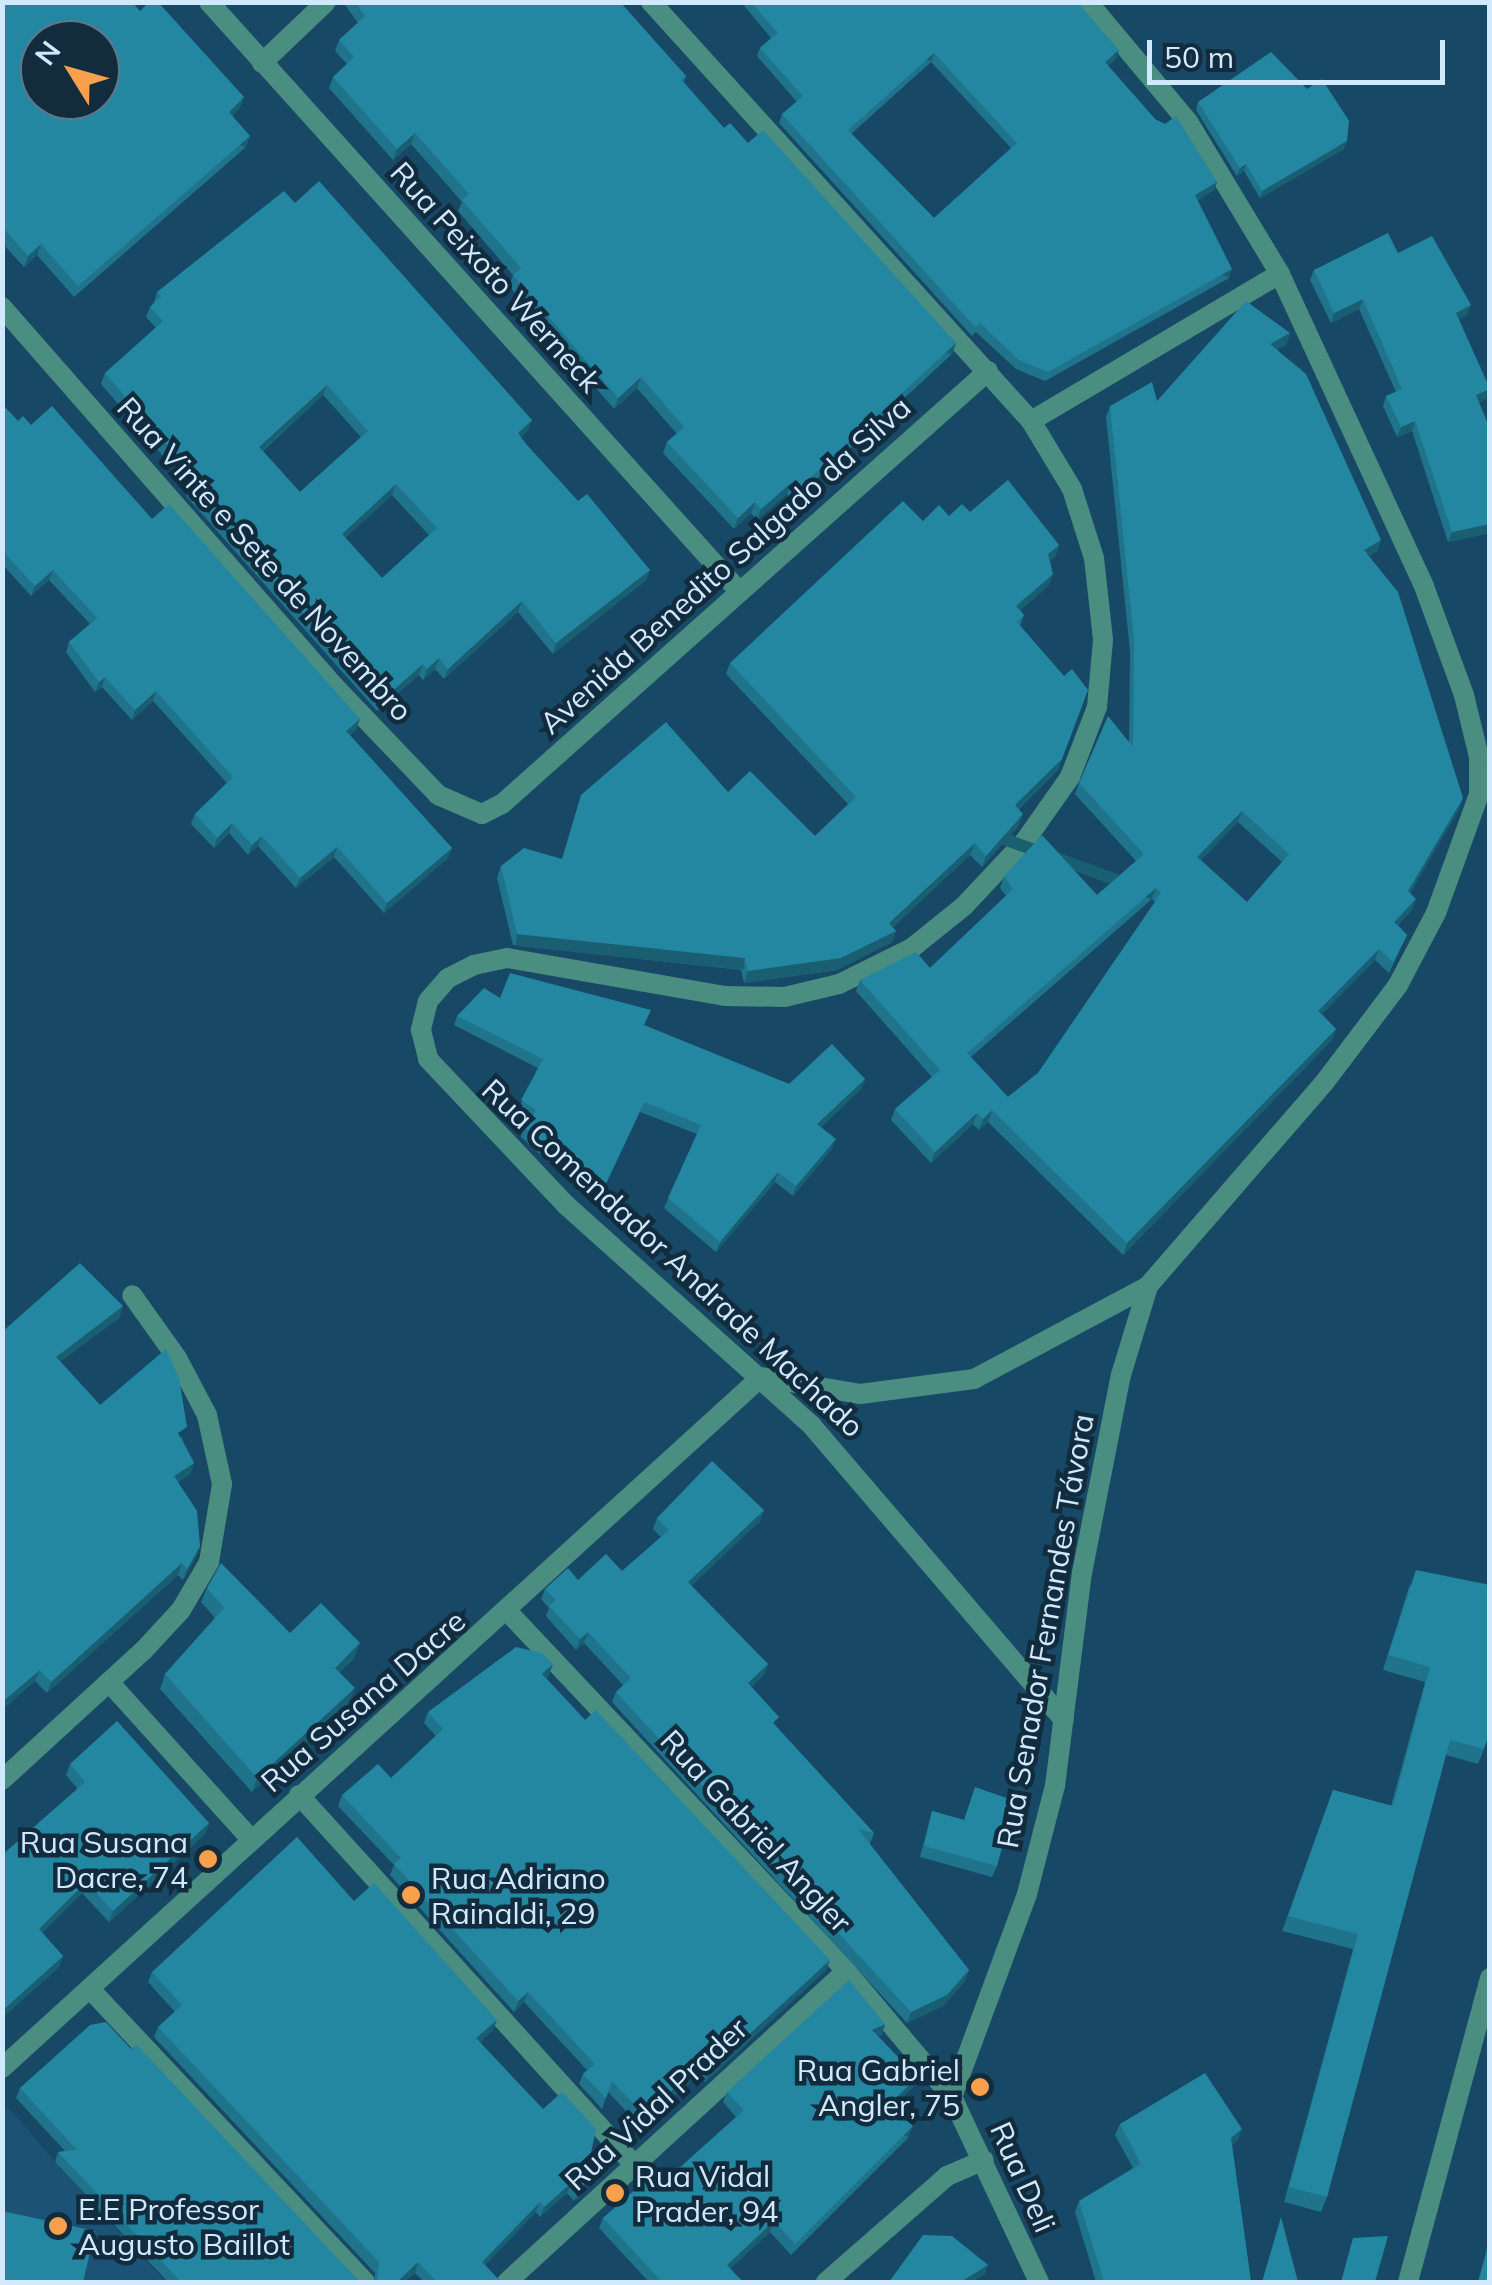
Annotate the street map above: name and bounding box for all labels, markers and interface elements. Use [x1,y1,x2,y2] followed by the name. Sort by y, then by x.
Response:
[20,20,120,120] north arrow
[1152,20,1450,82] scale bar
[27,34,68,72] text: N
[1164,38,1234,76] text: 50 m
[383,155,609,399] street label: Rua Peixoto Werneck
[532,389,918,741] street label: Avenida Benedito Salgado da Silva
[110,390,420,728] street label: Rua Vinte e Sete de Novembro
[475,1071,871,1445] street label: Rua Comendador Andrade Machado
[989,1411,1101,1851] street label: Rua Senador Fernandes Távora
[254,1603,472,1799] street label: Rua Susana Dacre
[653,1722,859,1940] street label: Rua Gabriel Angler
[20,1824,188,1894] place label: Rua Susana Dacre, 74
[197,1848,219,1870] marker: Rua Susana Dacre, 74
[431,1860,606,1930] place label: Rua Adriano Rainaldi, 29
[400,1884,422,1906] marker: Rua Adriano Rainaldi, 29
[557,2010,755,2198] street label: Rua Vidal Prader
[797,2052,960,2122] place label: Rua Gabriel Angler, 75
[969,2076,991,2098] marker: Rua Gabriel Angler, 75
[983,2116,1063,2238] street label: Rua Deli
[635,2158,778,2228] place label: Rua Vidal Prader, 94
[604,2182,626,2204] marker: Rua Vidal Prader, 94
[78,2191,290,2262] place label: E.E Professor Augusto Baillot
[47,2215,69,2237] marker: E.E Professor Augusto Baillot

